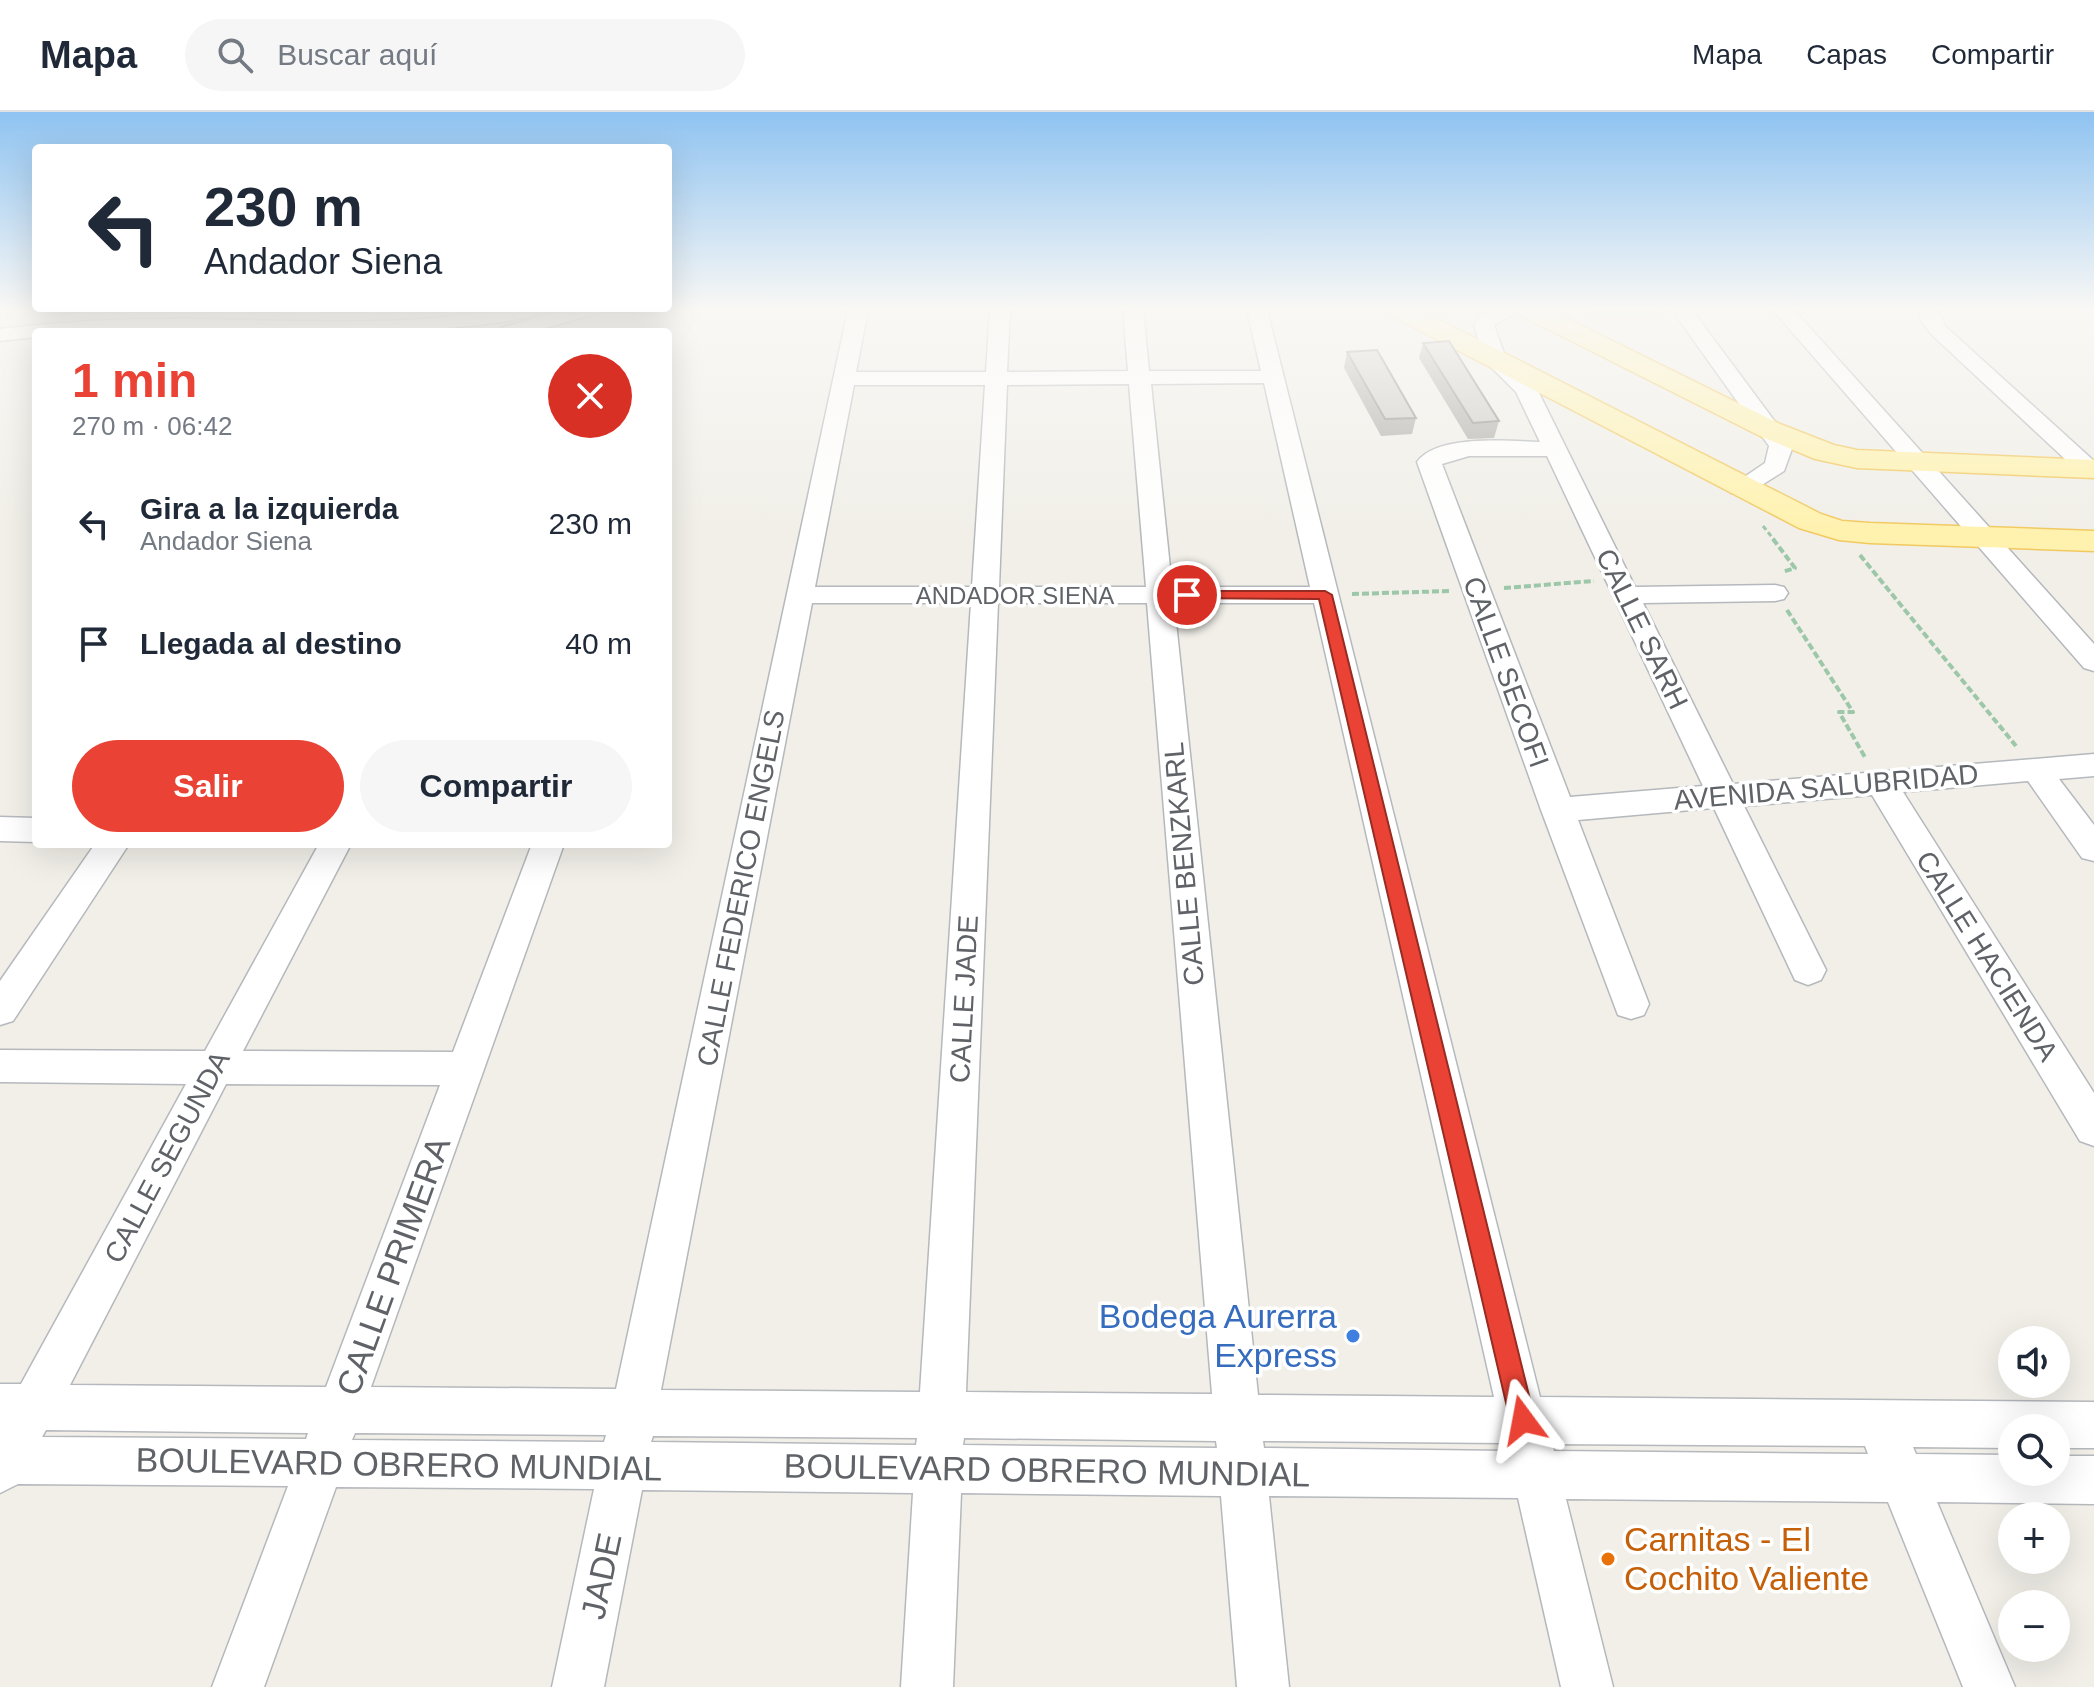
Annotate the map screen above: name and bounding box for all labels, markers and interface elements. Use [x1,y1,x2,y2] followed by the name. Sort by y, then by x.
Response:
[185,19,745,91] search box
[213,33,257,77] icon: search
[40,34,137,76] text: Mapa
[277,38,437,71] text: Buscar aquí
[1692,39,1762,70] text: Mapa
[1806,39,1887,70] text: Capas
[1931,39,2054,70] text: Compartir
[204,175,363,238] text: 230 m
[72,176,176,280] icon: left
[204,241,442,282] text: Andador Siena
[72,354,197,407] text: 1 min
[548,354,632,438] button: close
[72,411,232,441] text: 270 m · 06:42
[140,492,398,525] text: Gira a la izquierda
[72,502,116,546] icon: left
[549,507,632,540] text: 230 m
[140,526,312,556] text: Andador Siena
[1590,544,1694,714] street label: CALLE SARH
[1153,561,1221,629] pin
[1457,572,1555,772] street label: CALLE SECOFI
[1165,573,1209,617] icon: arrive
[916,582,1114,609] street label: ANDADOR SIENA
[72,622,116,666] icon: arrive
[140,627,402,660] text: Llegada al destino
[565,627,632,660] text: 40 m
[691,707,791,1069] street label: CALLE FEDERICO ENGELS
[72,740,344,832] button: Salir
[360,740,632,832] button: Compartir
[1158,741,1210,987] street label: CALLE BENZKARL
[1672,758,1980,816] street label: AVENIDA SALUBRIDAD
[1910,846,2064,1067] street label: CALLE HACIENDA
[944,914,984,1084] street label: CALLE JADE
[98,1046,236,1268] street label: CALLE SEGUNDA
[329,1131,457,1400] street label: CALLE PRIMERA
[1099,1297,1337,1374] place label: Bodega Aurerra Express
[1998,1326,2070,1662] map controls
[1998,1326,2070,1398] button: sound
[1344,1327,1362,1345] marker: Bodega Aurerra Express
[1481,1378,1565,1462] position arrow
[1998,1414,2070,1486] button: search
[135,1440,663,1488] street label: BOULEVARD OBRERO MUNDIAL
[783,1446,1311,1494] street label: BOULEVARD OBRERO MUNDIAL
[1998,1502,2070,1574] button: +
[1624,1520,1869,1597] place label: Carnitas - El Cochito Valiente
[573,1530,629,1622] street label: JADE
[1599,1550,1617,1568] marker: Carnitas - El Cochito Valiente
[1998,1590,2070,1662] button: −

